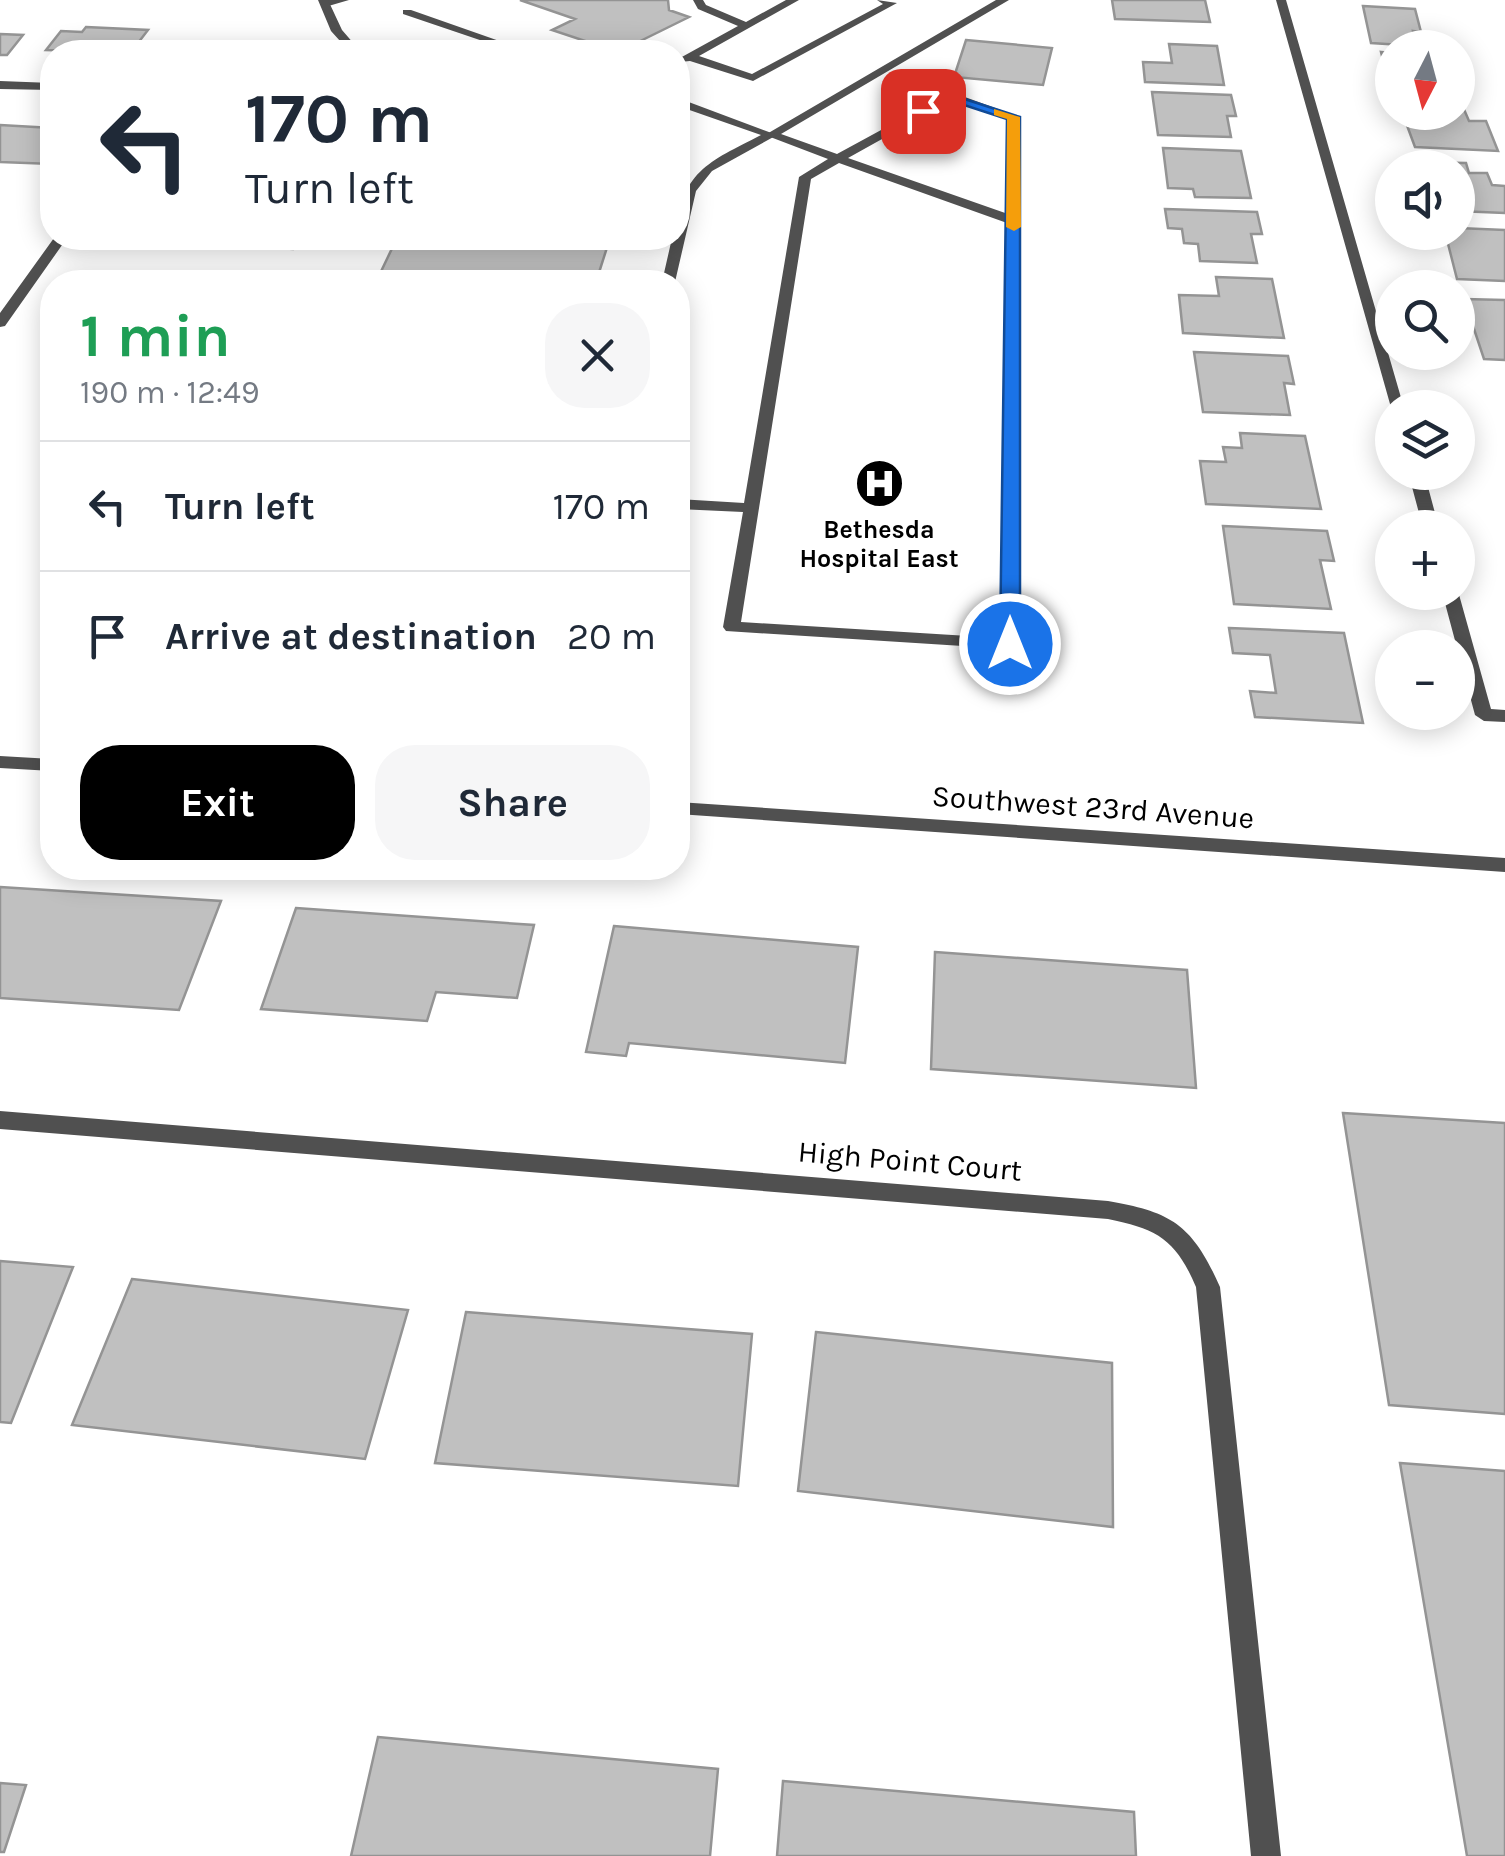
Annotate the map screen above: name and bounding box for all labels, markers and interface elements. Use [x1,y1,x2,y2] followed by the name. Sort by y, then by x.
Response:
[1375,30,1475,130] north arrow
[1375,30,1475,730] map controls
[881,69,966,154] pin
[245,78,433,160] text: 170 m
[80,80,210,210] icon: left
[896,84,951,139] icon: arrive
[1375,150,1475,250] button: sound
[245,162,414,214] text: Turn left
[1375,270,1475,370] button: search
[80,301,231,371] text: 1 min
[545,303,650,408] button: close
[80,374,260,411] text: 190 m · 12:49
[1375,390,1475,490] button: layers
[853,457,905,509] hospital icon: Bethesda Hospital East
[80,479,135,534] icon: left
[165,484,315,529] text: Turn left
[552,484,650,529] text: 170 m
[1375,510,1475,610] button: +
[799,515,959,573] place label: Bethesda Hospital East
[958,592,1062,696] position arrow
[80,609,135,664] icon: arrive
[165,614,537,659] text: Arrive at destination
[567,614,656,659] text: 20 m
[1375,630,1475,730] button: −
[80,745,355,860] button: Exit
[375,745,650,860] button: Share
[931,778,1255,836] street label: Southwest 23rd Avenue
[797,1133,1023,1189] street label: High Point Court

